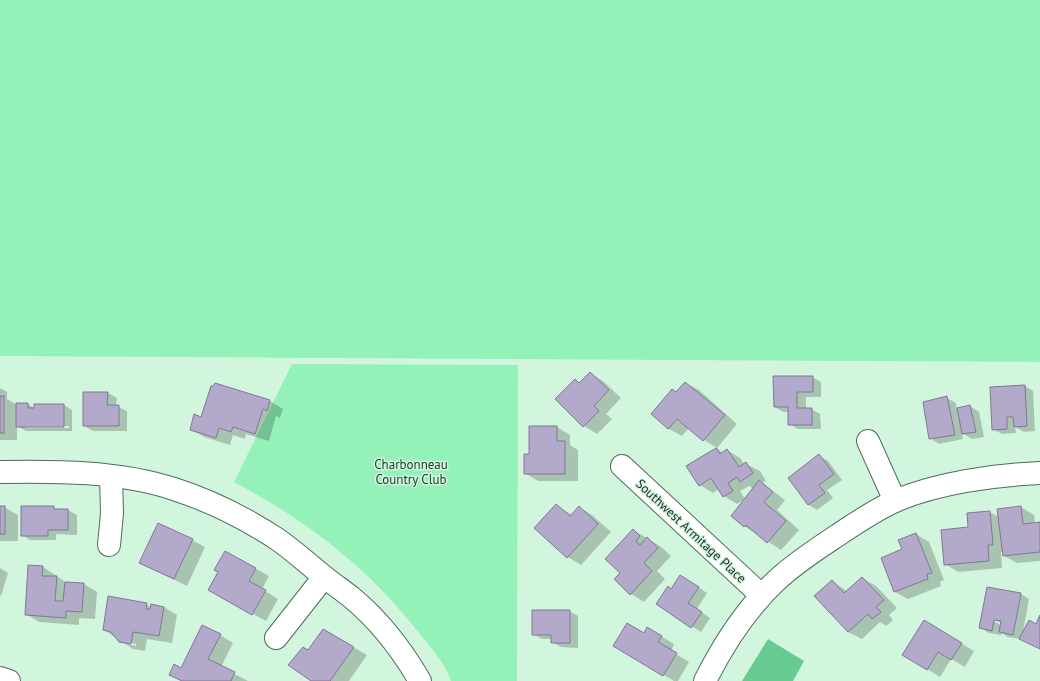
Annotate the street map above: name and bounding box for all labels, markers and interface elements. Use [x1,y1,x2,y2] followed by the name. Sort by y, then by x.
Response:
[374,456,448,488] park label: Charbonneau Country Club
[632,475,750,587] street label: Southwest Armitage Place

